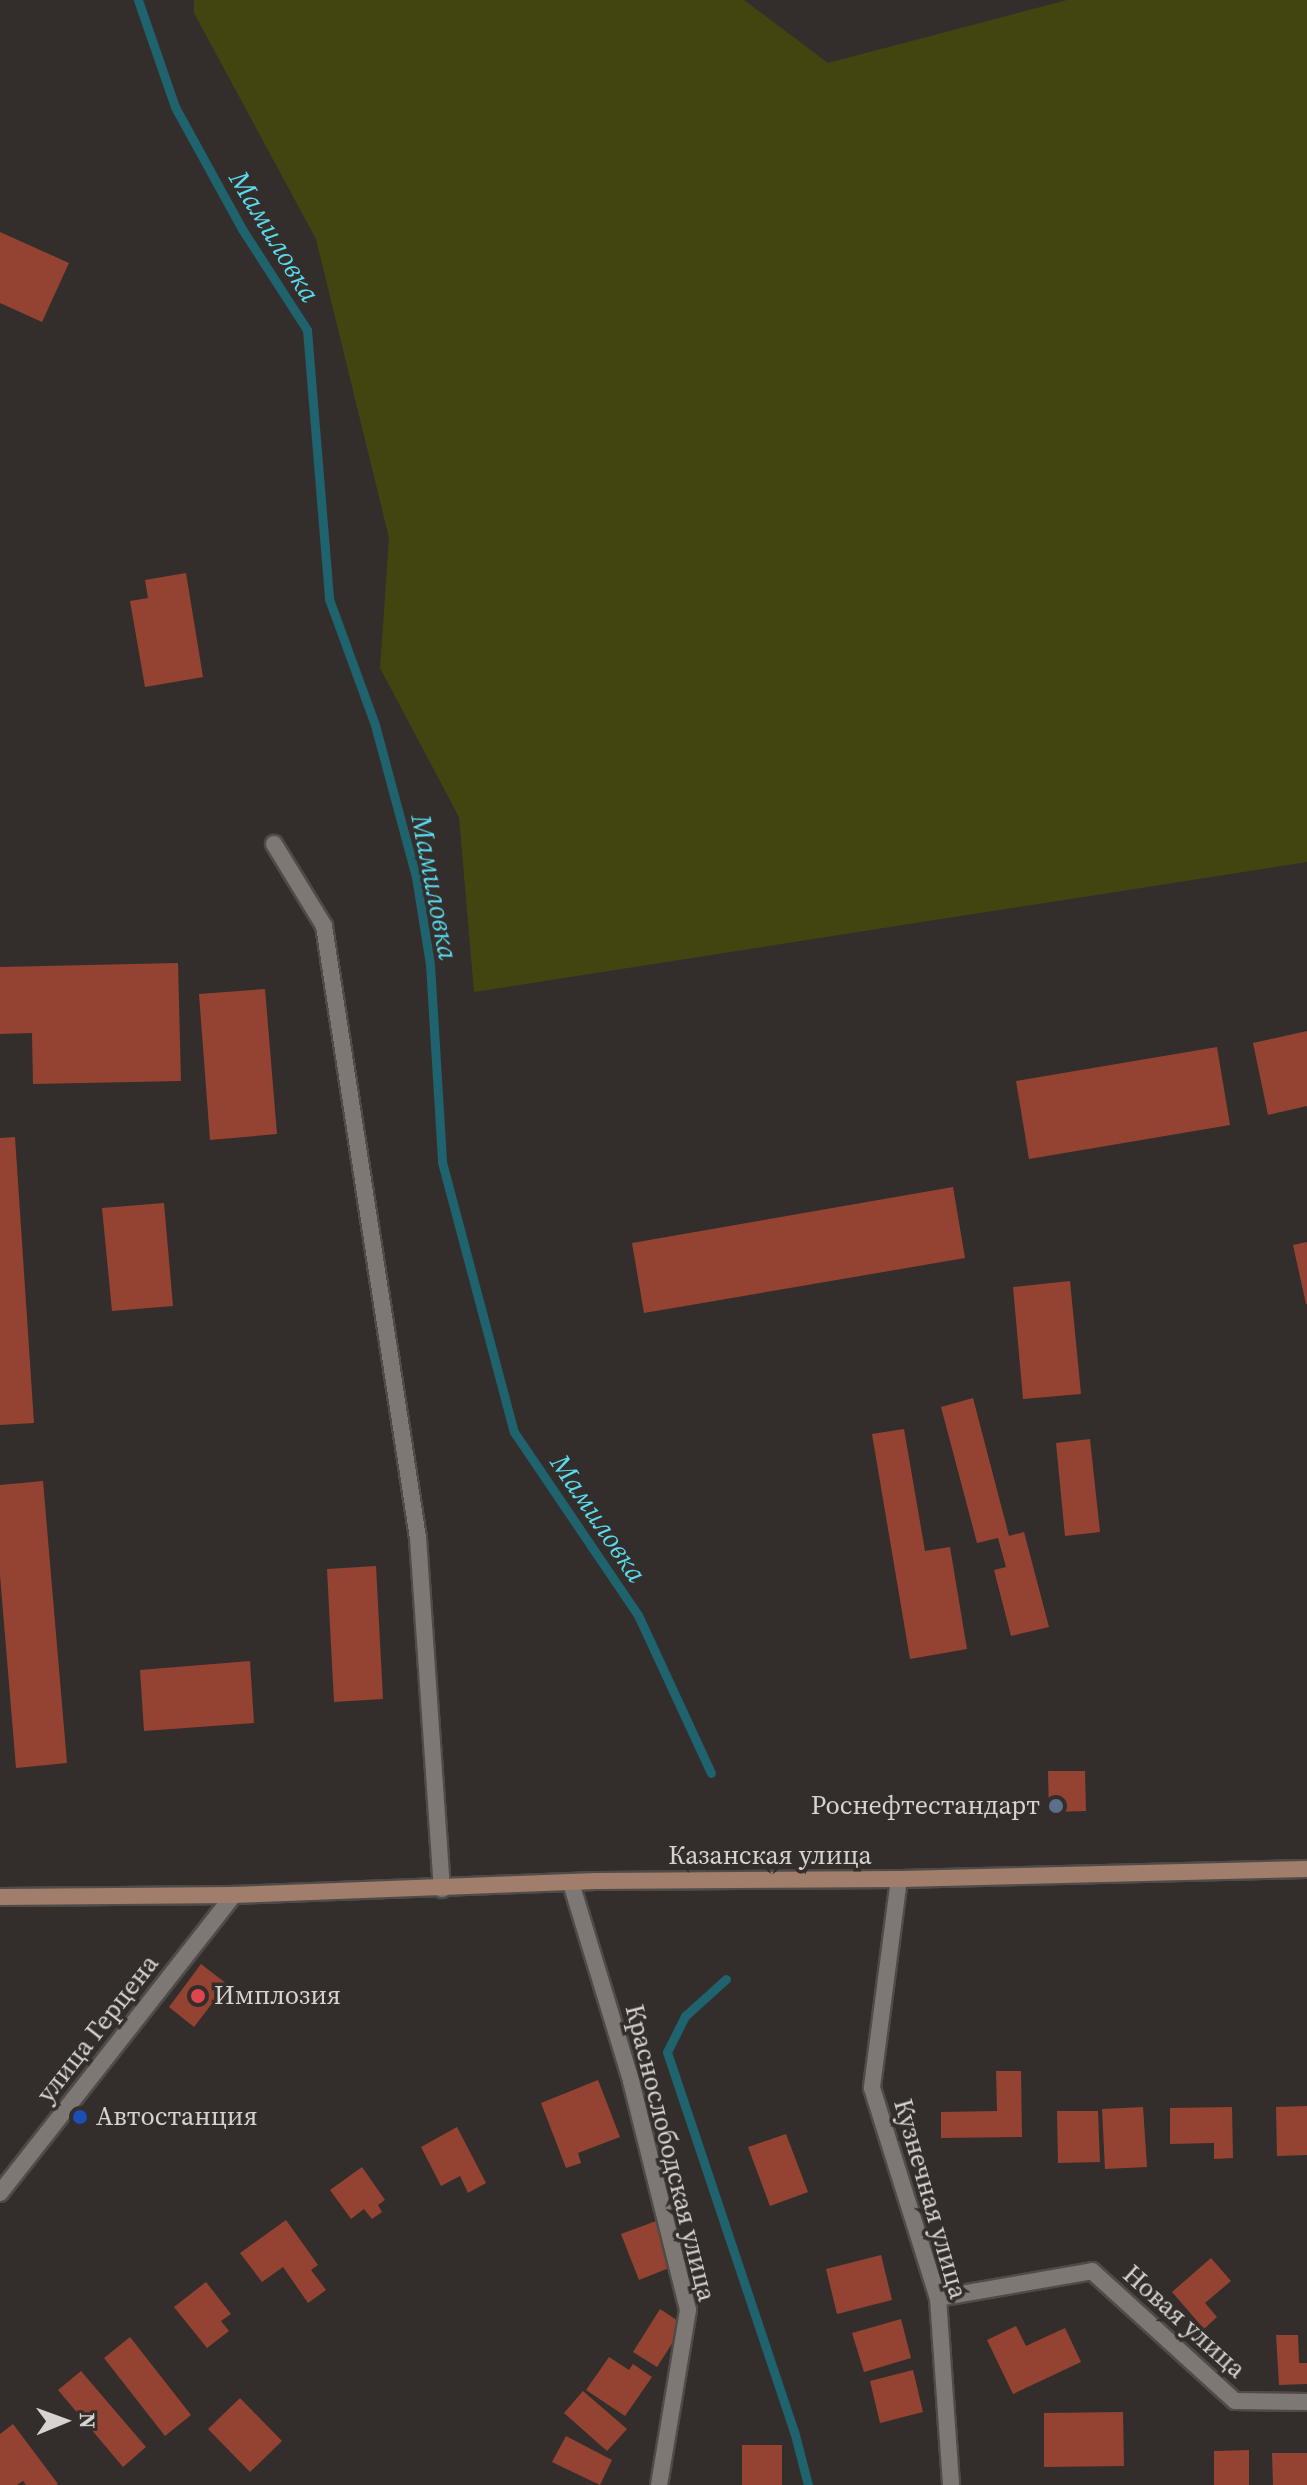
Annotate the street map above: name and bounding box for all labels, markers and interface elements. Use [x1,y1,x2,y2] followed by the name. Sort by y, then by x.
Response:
[223,164,327,308] water label: Мамиловка
[404,812,466,962] water label: Мамиловка
[544,1448,654,1588] water label: Мамиловка
[811,1790,1040,1822] place label: Роснефтестандарт
[1047,1797,1065,1815] marker: Роснефтестандарт
[668,1840,872,1872] street label: Казанская улица
[31,1949,165,2109] street label: улица Герцена
[214,1980,341,2012] place label: Имплозия
[189,1987,207,2005] marker: Имплозия
[618,2001,722,2305] street label: Краснослободская улица
[887,2095,973,2303] street label: Кузнечная улица
[96,2101,257,2133] place label: Автостанция
[71,2108,89,2126] marker: Автостанция
[1116,2259,1252,2385] street label: Новая улица
[24,2381,104,2461] north arrow
[73,2412,103,2429] text: N

